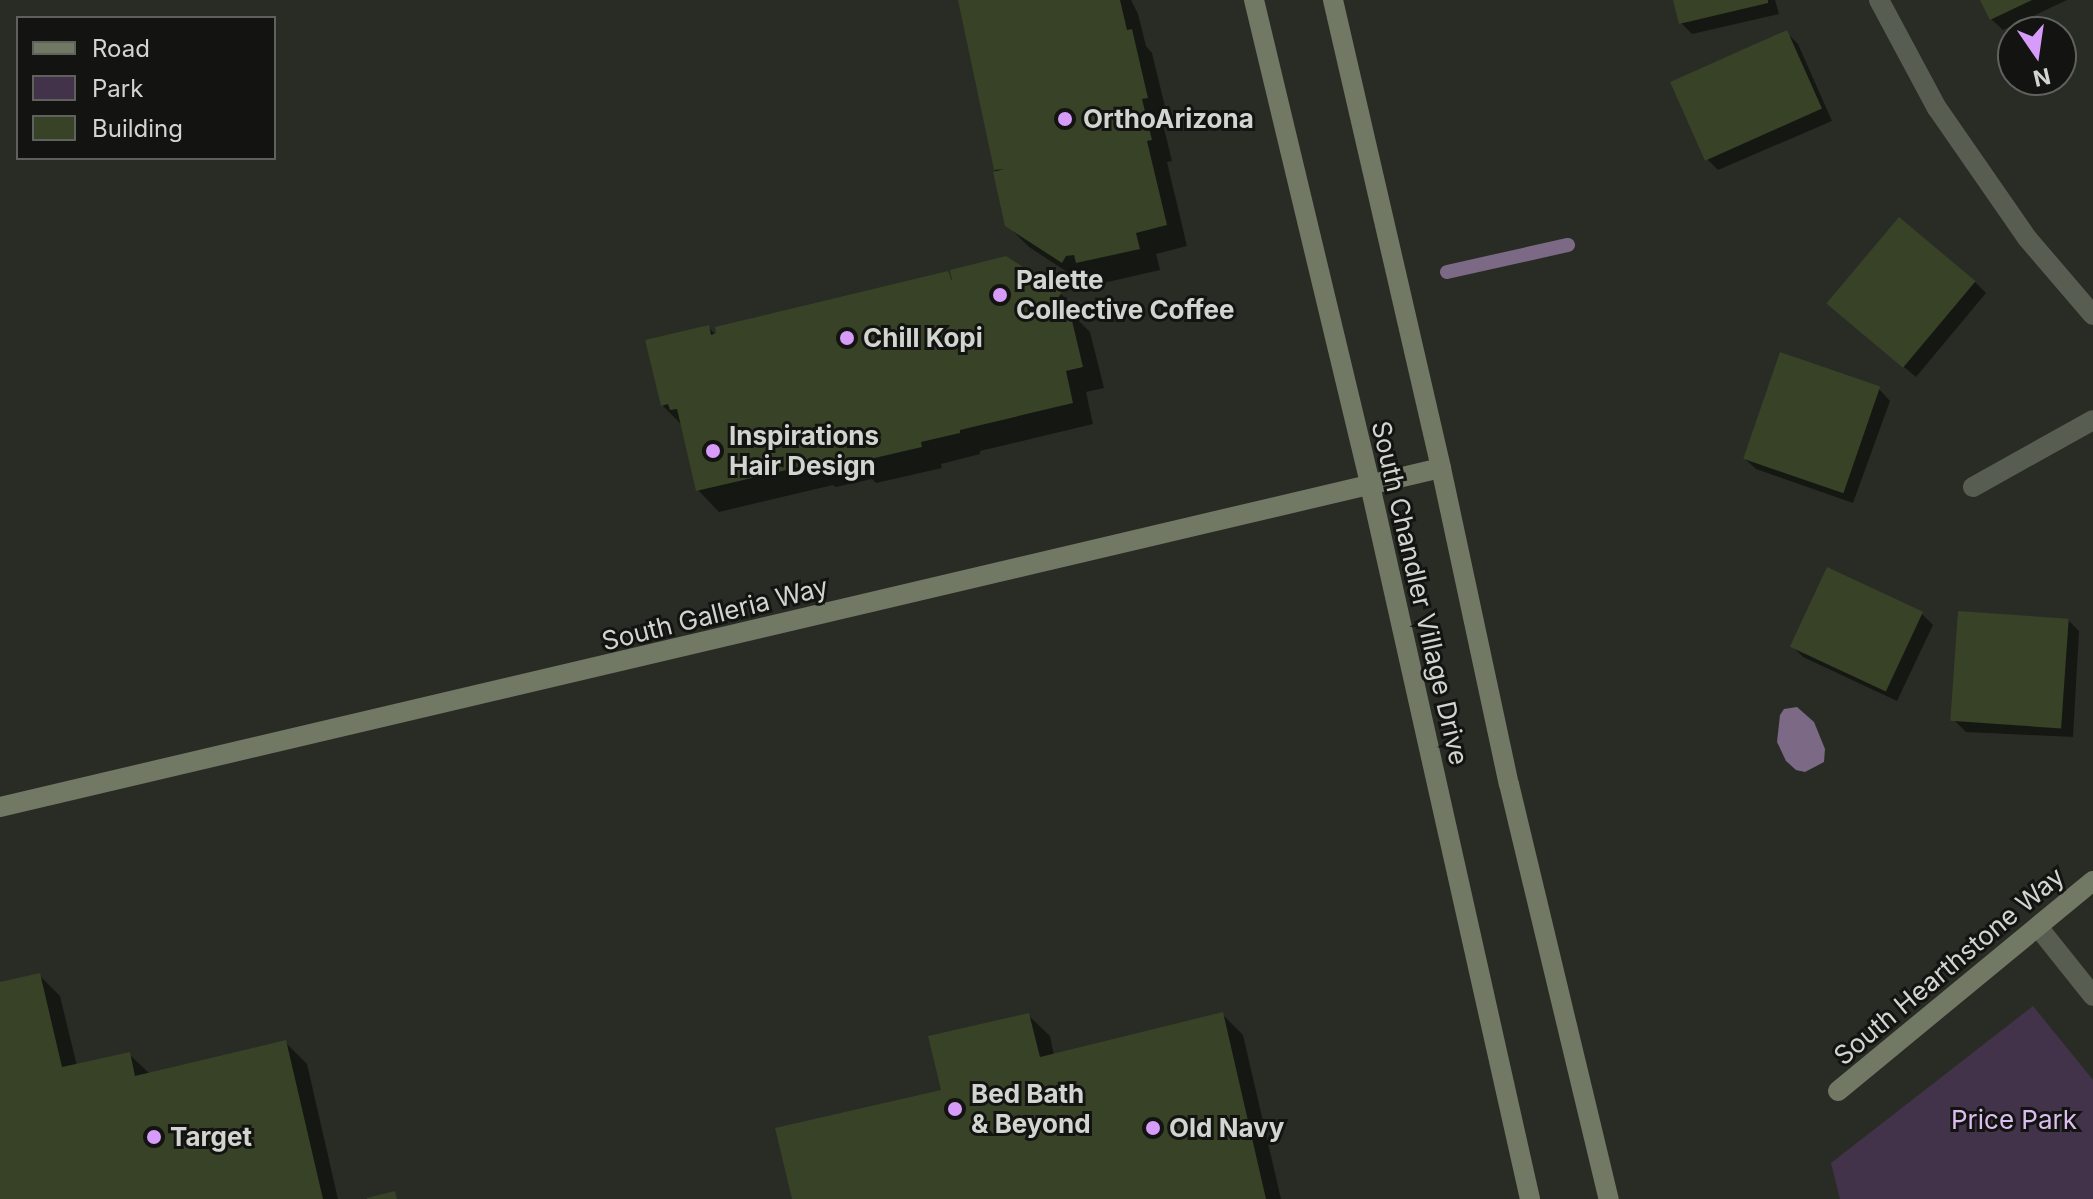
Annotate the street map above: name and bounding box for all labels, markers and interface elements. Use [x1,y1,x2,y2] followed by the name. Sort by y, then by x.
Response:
[16,16,276,160] legend
[1997,16,2077,96] north arrow
[92,34,150,63] text: Road
[2031,63,2053,92] text: N
[92,74,143,103] text: Park
[1083,103,1254,135] place label: OrthoArizona
[1054,108,1076,130] marker: OrthoArizona
[92,114,183,143] text: Building
[1016,264,1235,326] place label: Palette Collective Coffee
[991,286,1009,304] marker: Palette Collective Coffee
[863,322,983,354] place label: Chill Kopi
[838,329,856,347] marker: Chill Kopi
[1365,418,1475,768] street label: South Chandler Village Drive
[729,420,879,482] place label: Inspirations Hair Design
[704,442,722,460] marker: Inspirations Hair Design
[599,571,831,657] street label: South Galleria Way
[1828,861,2070,1071] street label: South Hearthstone Way
[971,1078,1091,1140] place label: Bed Bath & Beyond
[946,1100,964,1118] marker: Bed Bath & Beyond
[1951,1104,2077,1136] park label: Price Park
[1169,1112,1284,1144] place label: Old Navy
[1144,1119,1162,1137] marker: Old Navy
[170,1121,252,1153] place label: Target
[145,1128,163,1146] marker: Target

